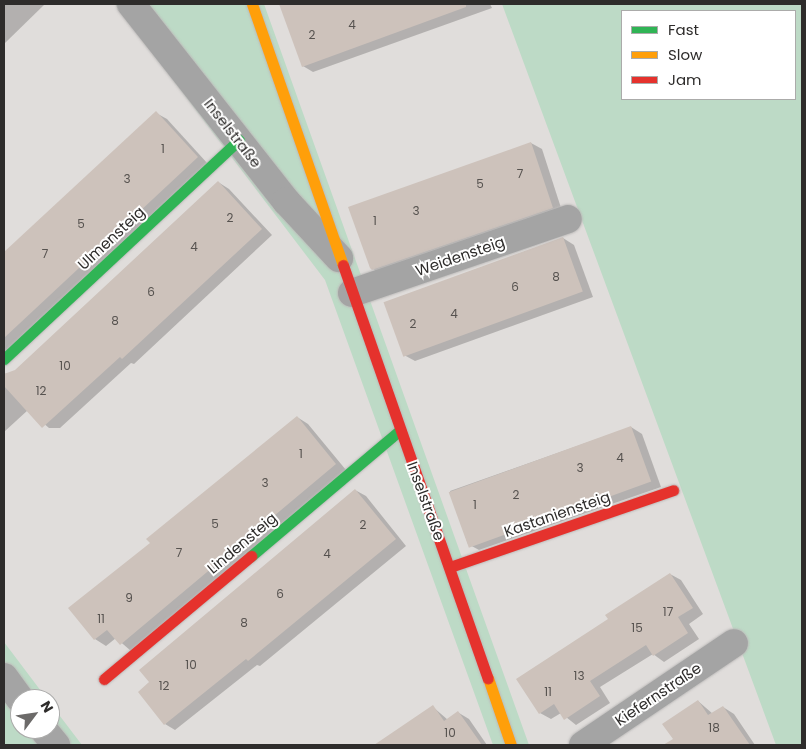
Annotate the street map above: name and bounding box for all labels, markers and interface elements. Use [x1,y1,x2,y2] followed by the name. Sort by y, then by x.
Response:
[621,10,796,100] legend
[348,18,356,32] house number: 4
[668,19,699,40] text: Fast
[309,28,315,42] house number: 2
[668,44,702,65] text: Slow
[668,69,702,90] text: Jam
[200,95,266,171] street label: Inselstraße
[161,142,165,156] house number: 1
[517,167,523,181] house number: 7
[123,172,131,186] house number: 3
[476,177,484,191] house number: 5
[74,203,148,273] street label: Ulmensteig
[412,204,420,218] house number: 3
[227,211,233,225] house number: 2
[373,214,377,228] house number: 1
[77,217,85,231] house number: 5
[413,232,507,280] street label: Weidensteig
[190,240,198,254] house number: 4
[42,247,48,261] house number: 7
[552,270,560,284] house number: 8
[511,280,519,294] house number: 6
[147,285,155,299] house number: 6
[450,307,458,321] house number: 4
[111,314,119,328] house number: 8
[410,317,416,331] house number: 2
[59,359,71,373] house number: 10
[36,384,46,398] house number: 12
[299,447,303,461] house number: 1
[616,451,624,465] house number: 4
[403,459,449,543] street label: Inselstraße
[576,461,584,475] house number: 3
[261,476,269,490] house number: 3
[502,487,612,541] street label: Kastaniensteig
[513,488,519,502] house number: 2
[473,498,477,512] house number: 1
[204,509,280,577] street label: Lindensteig
[211,517,219,531] house number: 5
[360,518,366,532] house number: 2
[176,546,182,560] house number: 7
[323,547,331,561] house number: 4
[276,587,284,601] house number: 6
[125,591,133,605] house number: 9
[663,605,673,619] house number: 17
[97,612,105,626] house number: 11
[240,616,248,630] house number: 8
[631,621,643,635] house number: 15
[185,658,197,672] house number: 10
[612,659,704,729] street label: Kiefernstraße
[574,669,584,683] house number: 13
[159,679,169,693] house number: 12
[544,685,552,699] house number: 11
[10,689,60,739] north arrow
[36,697,58,716] text: N
[708,721,720,735] house number: 18
[444,726,456,740] house number: 10

